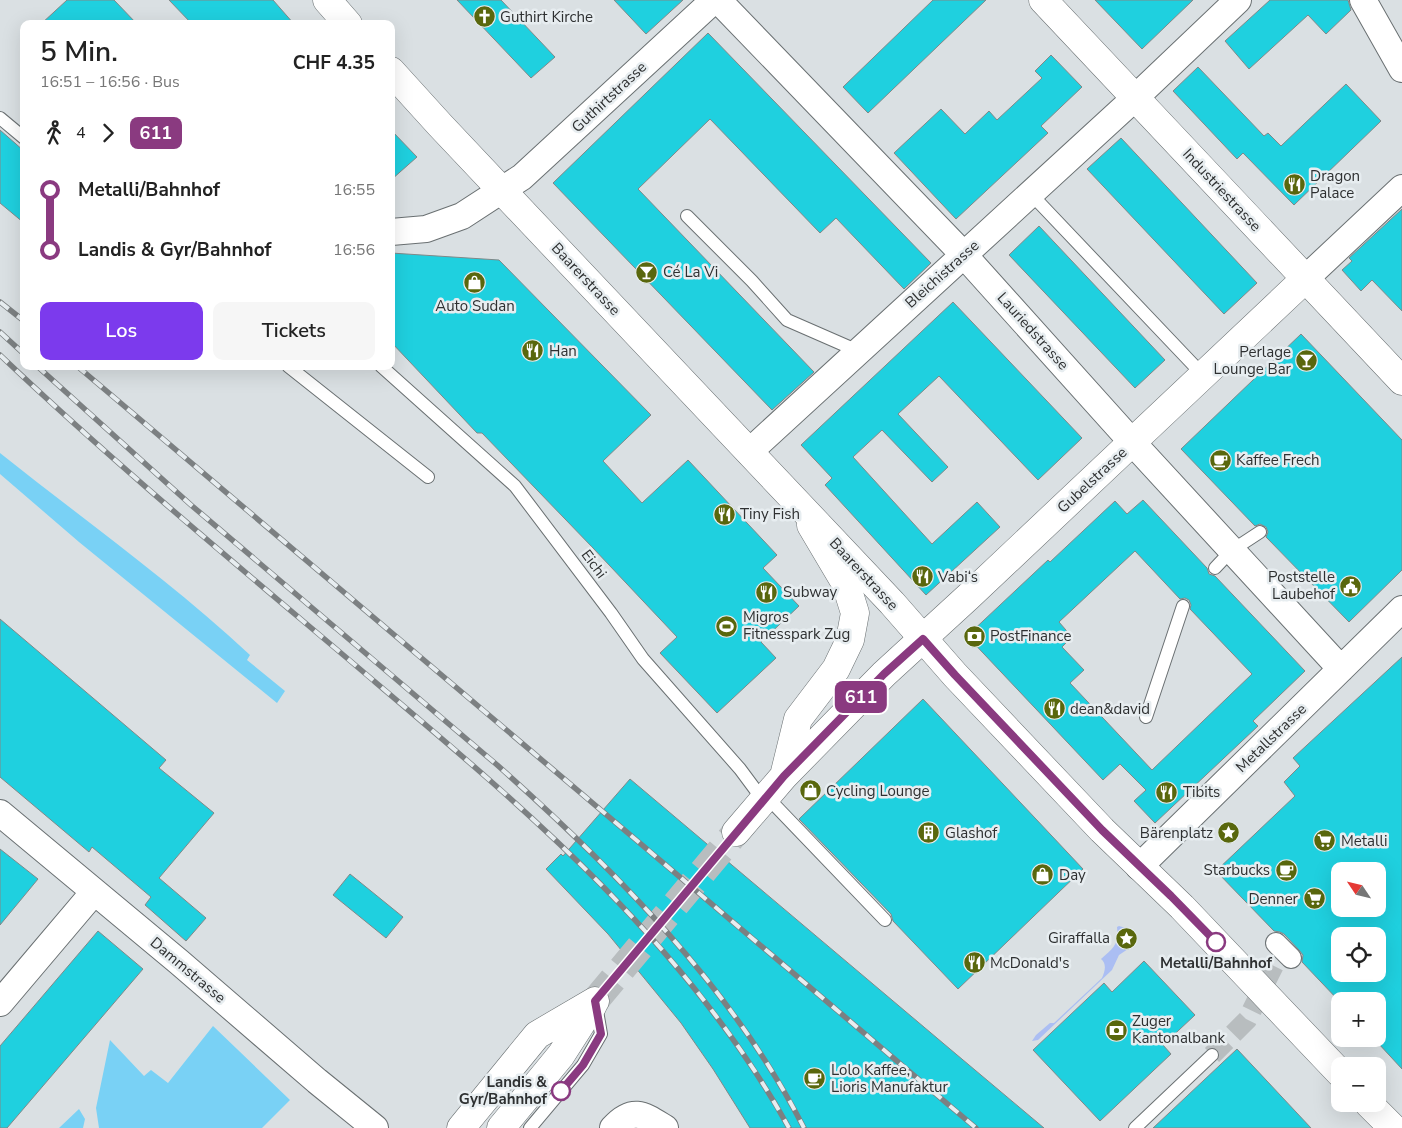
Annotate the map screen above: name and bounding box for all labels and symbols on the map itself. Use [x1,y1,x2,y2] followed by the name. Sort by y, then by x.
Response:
[472,5,496,29] church icon: Guthirt Kirche
[500,7,593,27] place label: Guthirt Kirche
[567,57,651,137] street label: Guthirtstrasse
[1178,144,1266,236] street label: Industriestrasse
[1310,166,1360,203] place label: Dragon Palace
[1282,173,1306,197] restaurant icon: Dragon Palace
[901,235,983,313] street label: Bleichistrasse
[547,238,625,320] street label: Baarerstrasse
[635,260,659,284] bar icon: Cé La Vi
[663,262,718,282] place label: Cé La Vi
[463,271,487,295] shop icon: Auto Sudan
[993,288,1073,374] street label: Lauriedstrasse
[435,296,515,316] place label: Auto Sudan
[521,339,545,363] restaurant icon: Han
[549,341,577,361] place label: Han
[1214,342,1292,379] place label: Perlage Lounge Bar
[1295,349,1319,373] bar icon: Perlage Lounge Bar
[1053,443,1131,517] street label: Gubelstrasse
[1208,448,1232,472] cafe icon: Kaffee Frech
[1236,450,1319,470] place label: Kaffee Frech
[712,502,736,526] restaurant icon: Tiny Fish
[740,504,800,524] place label: Tiny Fish
[825,533,903,615] street label: Baarerstrasse
[577,546,611,582] street label: Eichi
[910,565,934,589] restaurant icon: Vabi‘s
[937,567,978,587] place label: Vabi‘s
[1268,567,1336,604] place label: Poststelle Laubehof
[1339,574,1363,598] public building icon: Poststelle Laubehof
[755,580,779,604] restaurant icon: Subway
[783,582,838,602] place label: Subway
[743,607,850,644] place label: Migros Fitnesspark Zug
[715,614,739,638] sports icon: Migros Fitnesspark Zug
[962,624,986,648] bank icon: PostFinance
[990,626,1071,646] place label: PostFinance
[832,681,890,713] line badge: 611
[1042,697,1066,721] restaurant icon: dean&david
[1070,699,1150,719] place label: dean&david
[1231,699,1311,777] street label: Metallstrasse
[798,779,822,803] shop icon: Cycling Lounge
[1155,780,1179,804] restaurant icon: Tibits
[826,781,930,801] place label: Cycling Lounge
[1183,782,1220,802] place label: Tibits
[917,821,941,845] building icon: Glashof
[1217,821,1241,845] place icon: Bärenplatz
[945,823,998,843] place label: Glashof
[1140,823,1213,843] place label: Bärenplatz
[1313,829,1337,853] supermarket icon: Metalli
[1341,831,1387,851] place label: Metalli
[1274,858,1298,882] cafe icon: Starbucks
[1204,860,1270,880] place label: Starbucks
[1331,862,1386,918] north arrow
[1031,863,1055,887] shop icon: Day
[1059,865,1086,885] place label: Day
[1302,887,1326,911] supermarket icon: Denner
[1248,889,1299,909] place label: Denner
[1114,926,1138,950] place icon: Giraffalla
[1048,928,1110,948] place label: Giraffalla
[1206,932,1226,952] marker: Metalli/Bahnhof
[146,933,230,1007] street label: Dammstrasse
[962,951,986,975] restaurant icon: McDonald's
[990,953,1069,973] place label: McDonald's
[1160,953,1273,973] place label: Metalli/Bahnhof
[1132,1011,1225,1048] place label: Zuger Kantonalbank
[1104,1018,1128,1042] bank icon: Zuger Kantonalbank
[831,1060,948,1097] place label: Lolo Kaffee, Lioris Manufaktur
[803,1067,827,1091] cafe icon: Lolo Kaffee, Lioris Manufaktur
[459,1072,548,1109] place label: Landis & Gyr/Bahnhof
[551,1081,571,1101] marker: Landis & Gyr/Bahnhof

